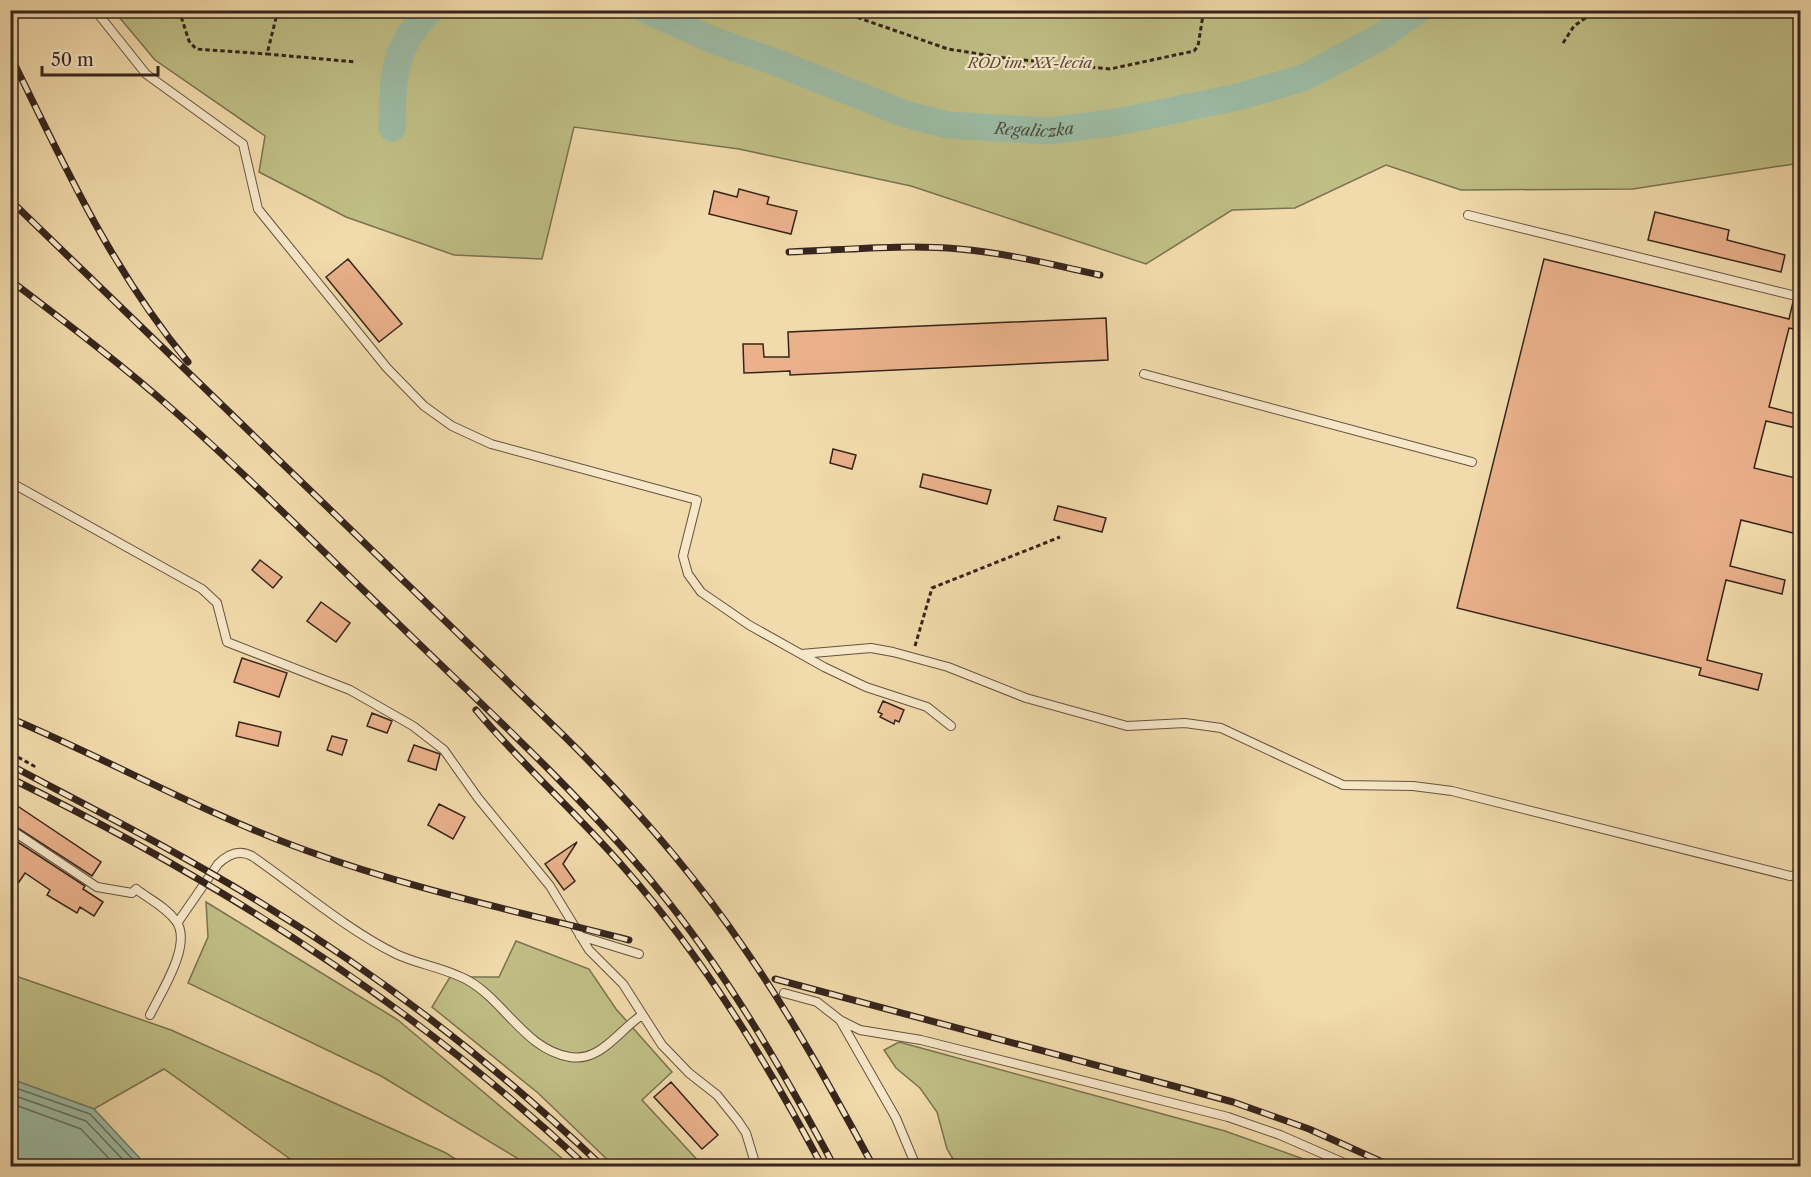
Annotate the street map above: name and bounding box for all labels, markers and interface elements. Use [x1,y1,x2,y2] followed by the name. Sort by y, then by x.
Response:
[42,39,158,77] scale bar
[51,49,94,71] text: 50 m
[967,53,1092,72] park label: ROD im. XX-lecia
[992,118,1075,141] water label: Regaliczka

